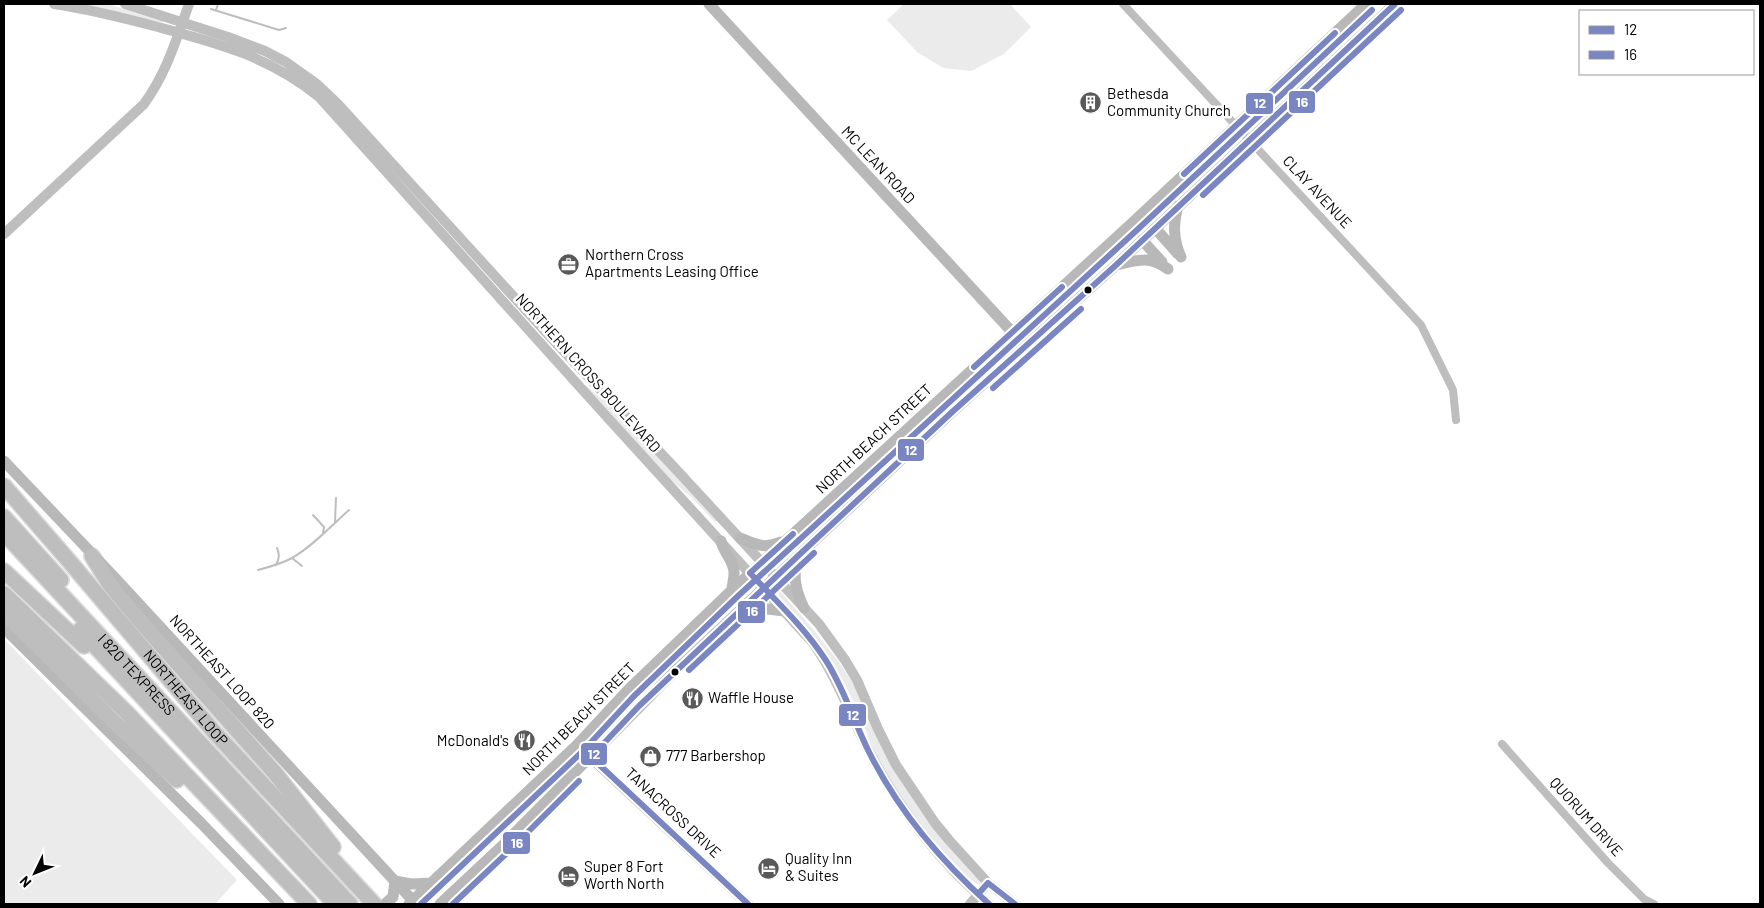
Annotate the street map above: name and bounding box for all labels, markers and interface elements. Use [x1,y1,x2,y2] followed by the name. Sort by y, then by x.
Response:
[1579,10,1754,75] legend
[1624,20,1637,38] text: 12
[1624,45,1637,63] text: 16
[1107,84,1231,119] place label: Bethesda Community Church
[1288,90,1316,114] line badge: 16
[1079,91,1103,115] building icon: Bethesda Community Church
[1245,92,1274,115] line badge: 12
[1296,93,1309,110] text: 16
[1254,94,1267,111] text: 12
[838,122,919,207] street label: MC LEAN ROAD
[1280,151,1356,231] street label: CLAY AVENUE
[585,245,759,280] place label: Northern Cross Apartments Leasing Office
[557,252,581,276] office icon: Northern Cross Apartments Leasing Office
[1083,285,1093,295] unlabelled marker
[513,289,665,456] street label: NORTHERN CROSS BOULEVARD
[812,380,935,497] street label: NORTH BEACH STREET
[897,438,925,462] line badge: 12
[905,441,918,458] text: 12
[737,600,766,624] line badge: 16
[746,602,759,619] text: 16
[166,611,278,733] street label: NORTHEAST LOOP 820
[95,630,180,719] street label: I 820 TEXPRESS
[140,647,232,749] street label: NORTHEAST LOOP
[518,658,638,778] street label: NORTH BEACH STREET
[670,667,680,677] unlabelled marker
[680,686,704,710] restaurant icon: Waffle House
[708,688,794,706] place label: Waffle House
[838,703,867,727] line badge: 12
[847,706,860,723] text: 12
[513,729,537,753] restaurant icon: McDonald's
[437,731,509,749] place label: McDonald's
[580,742,608,766] line badge: 12
[638,744,662,768] shop icon: 777 Barbershop
[588,745,601,762] text: 12
[666,746,766,764] place label: 777 Barbershop
[622,763,725,861] street label: TANACROSS DRIVE
[1547,773,1627,860] street label: QUORUM DRIVE
[502,831,531,855] line badge: 16
[511,834,524,851] text: 16
[10,848,60,898] north arrow
[785,849,852,884] place label: Quality Inn & Suites
[757,856,781,880] hotel icon: Quality Inn & Suites
[584,857,664,892] place label: Super 8 Fort Worth North
[556,864,580,888] hotel icon: Super 8 Fort Worth North
[16,873,35,891] text: N

